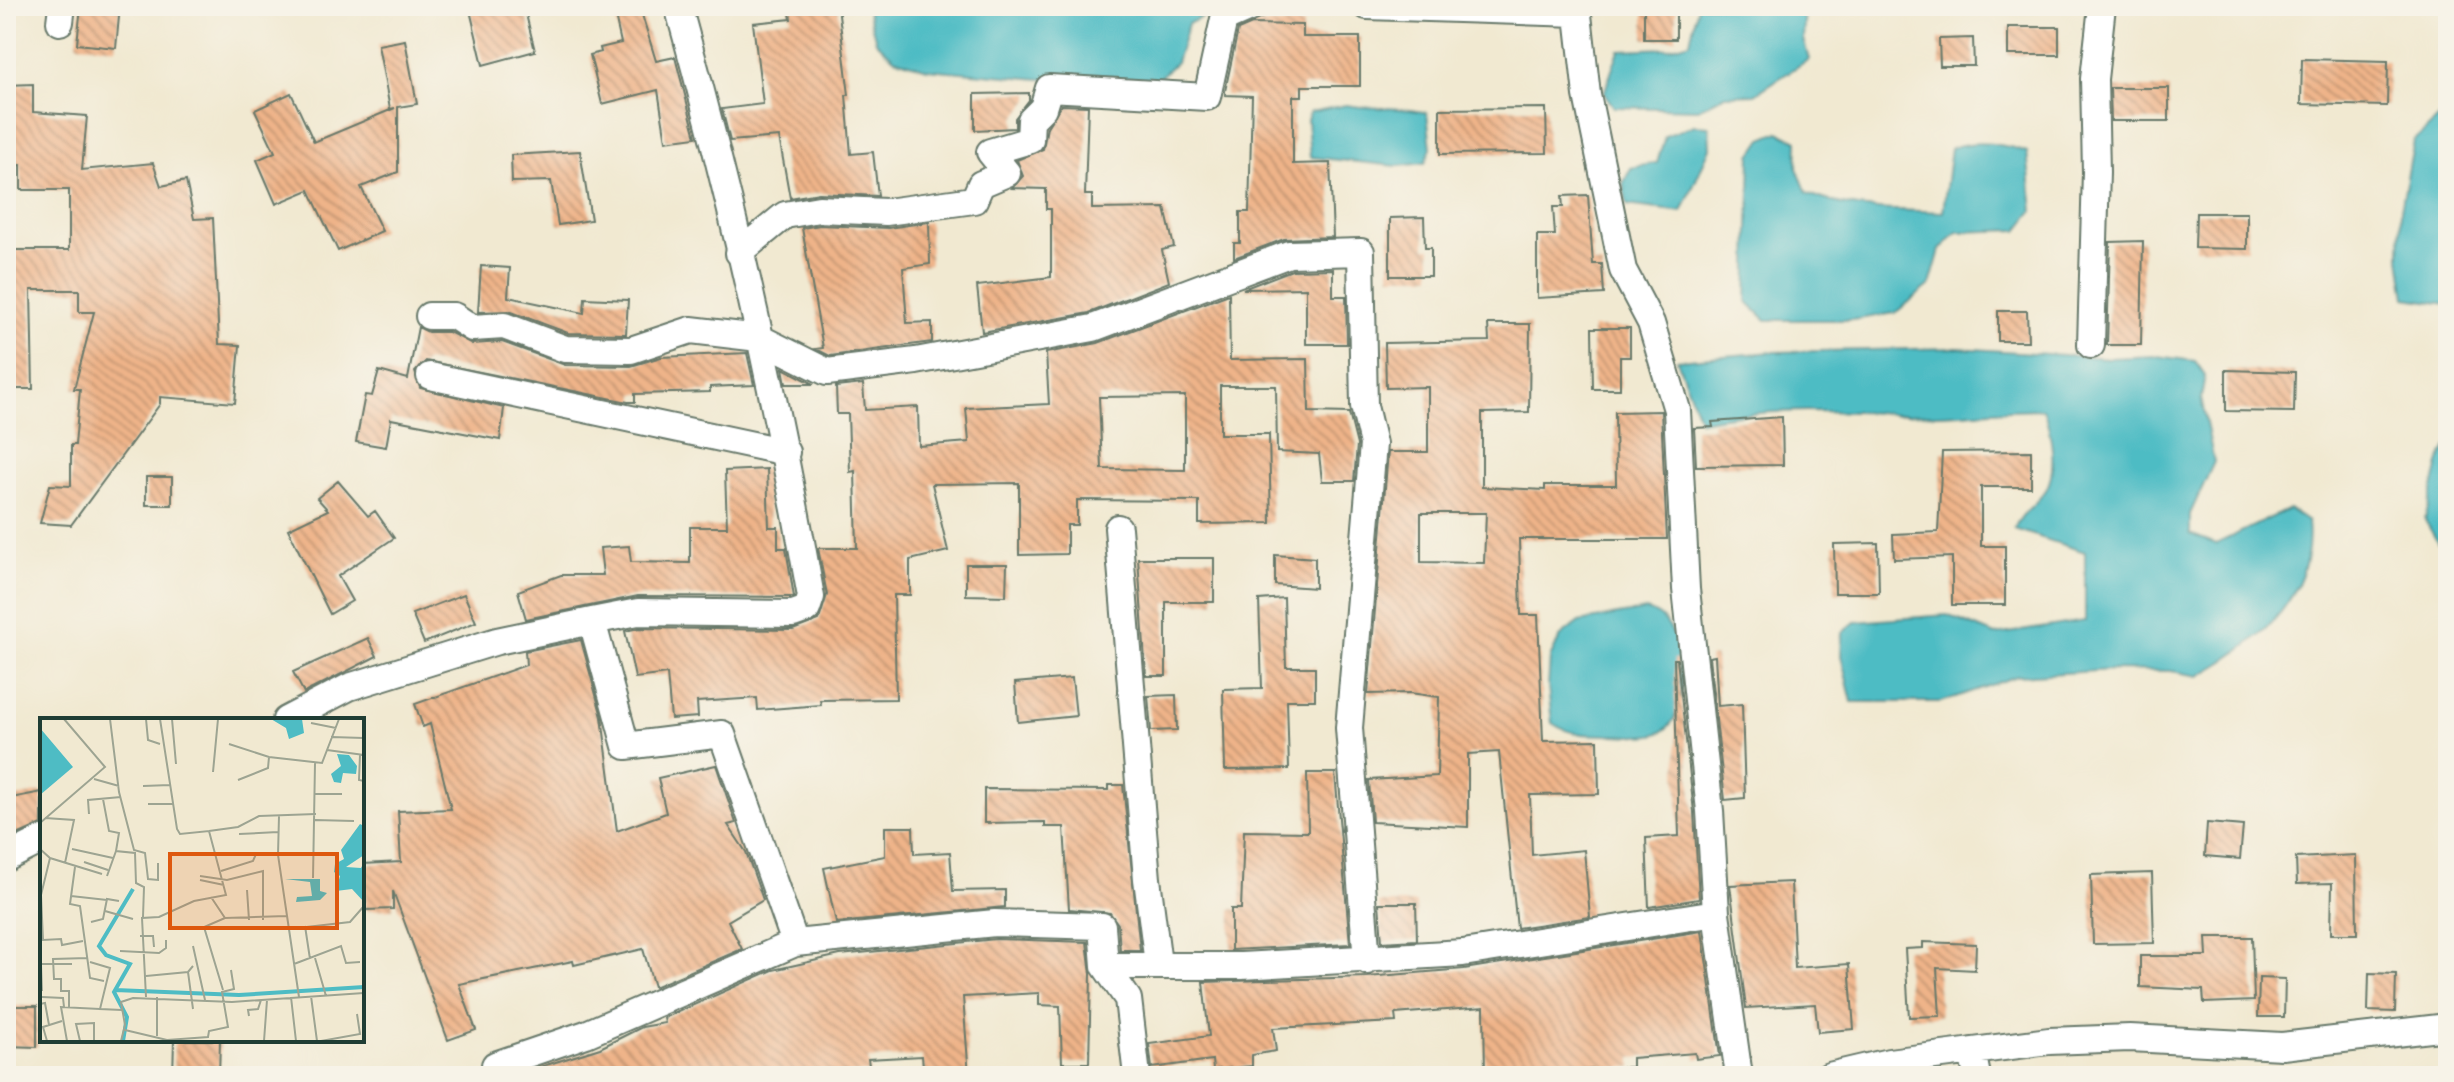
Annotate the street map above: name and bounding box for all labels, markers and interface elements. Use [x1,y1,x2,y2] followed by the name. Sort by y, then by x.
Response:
[40,718,364,1042] inset map

